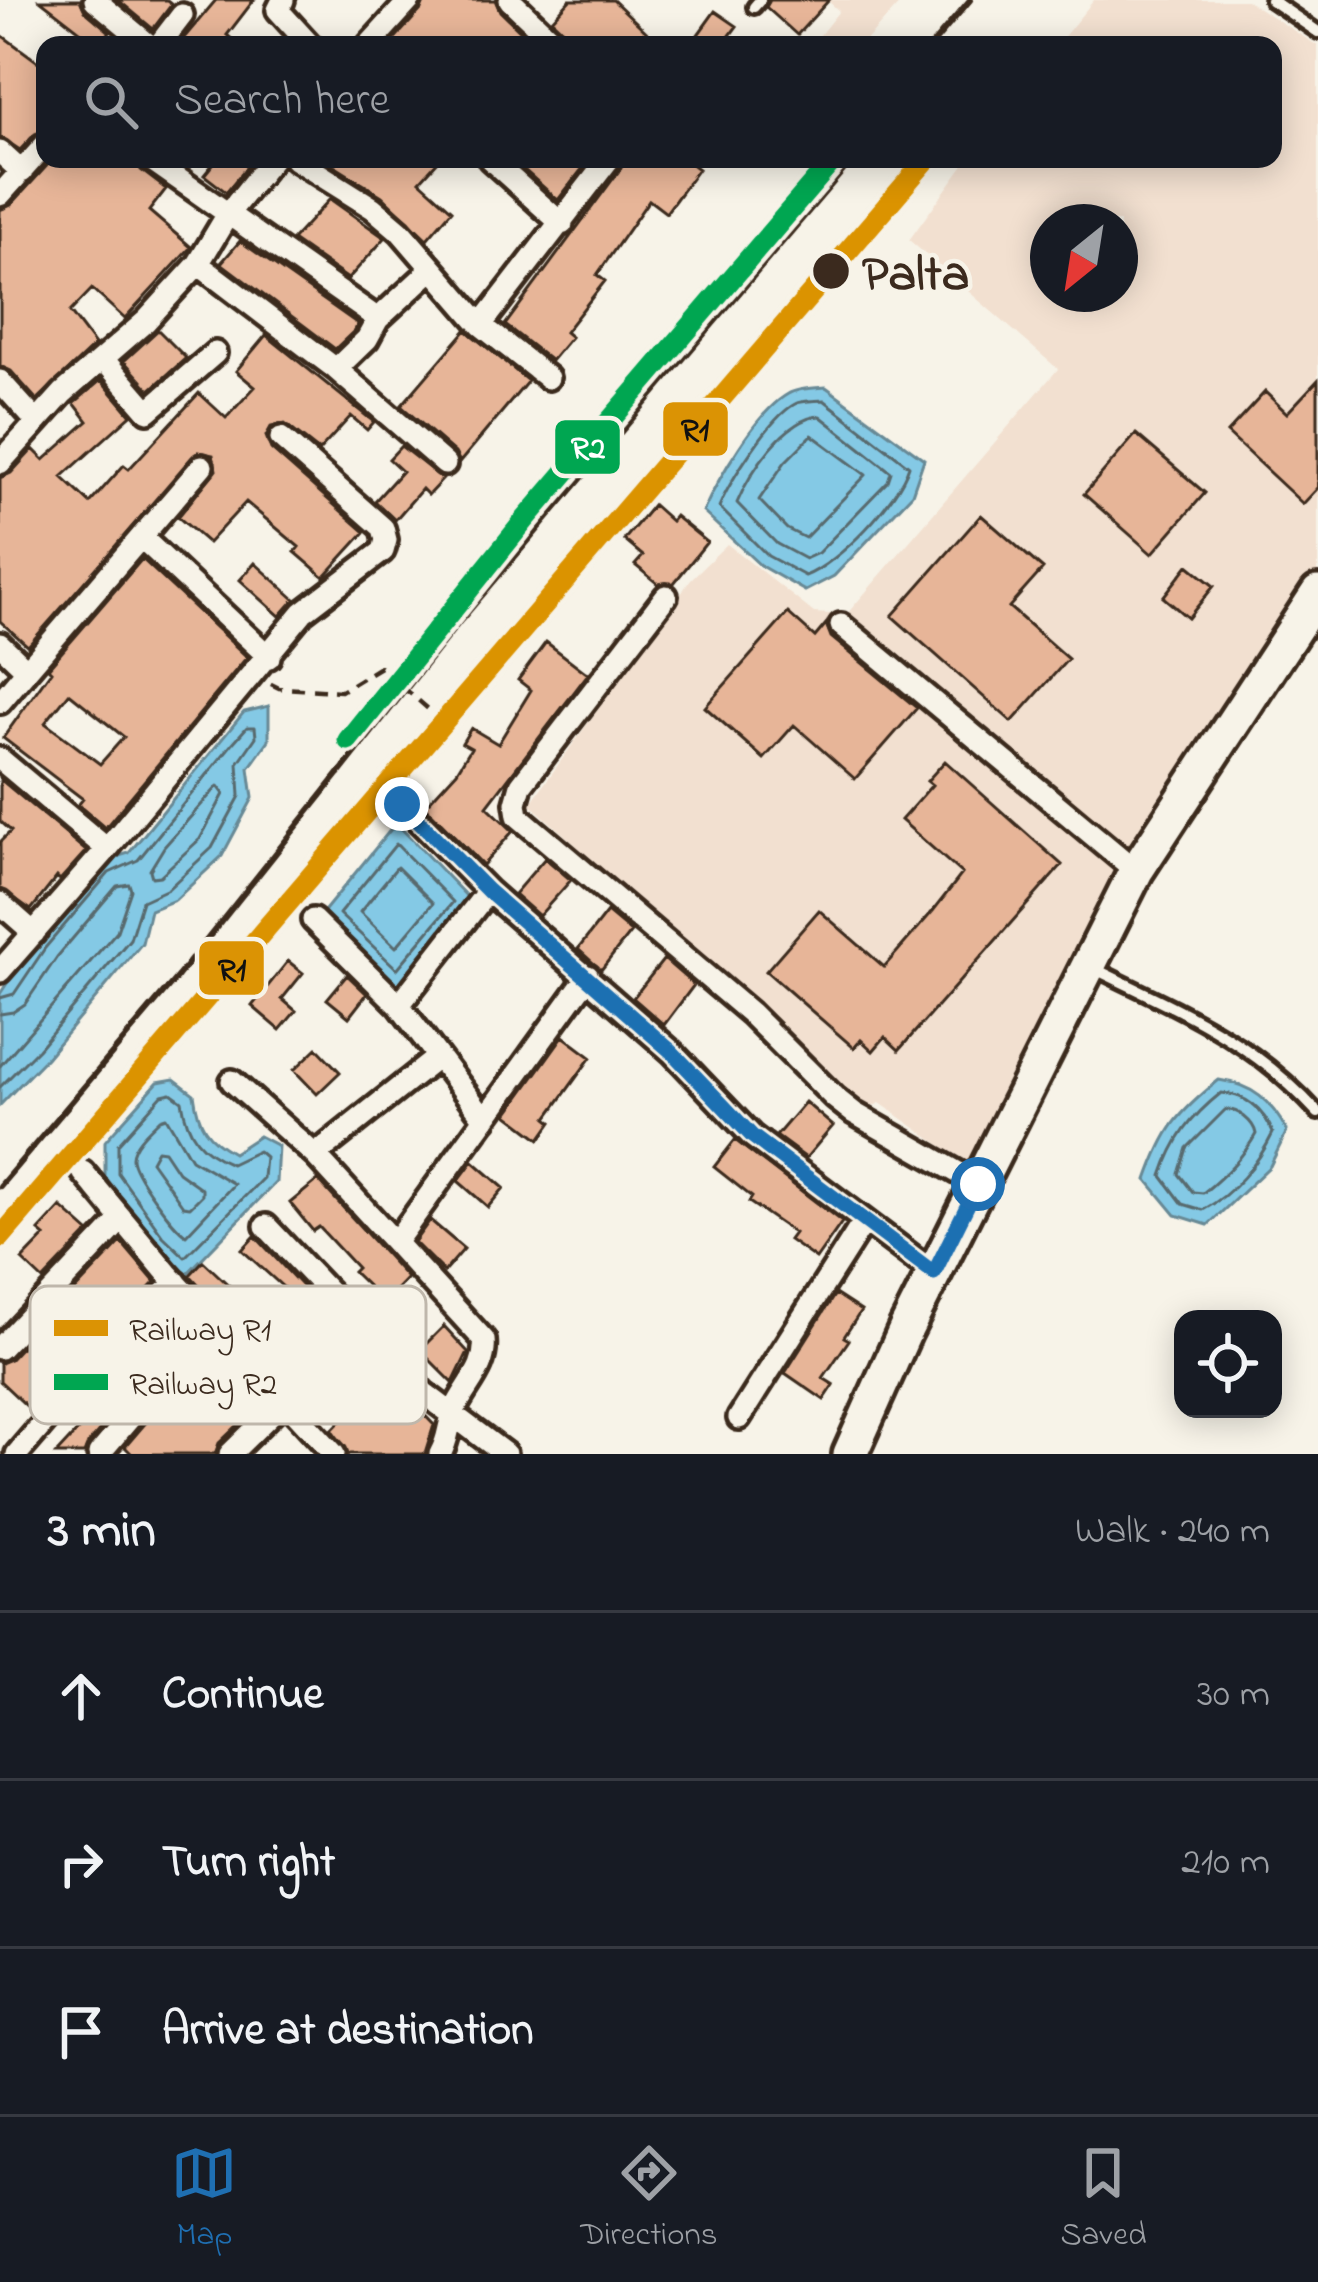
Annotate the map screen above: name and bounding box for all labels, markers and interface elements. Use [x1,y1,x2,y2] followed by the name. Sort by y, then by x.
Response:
[36,36,1282,168] search box
[78,69,144,135] icon: search
[174,69,390,135] text: Search here
[1030,204,1138,312] north arrow
[862,239,969,314] place label: Palta
[810,250,852,292] marker: Palta
[661,400,730,458] line badge: R1
[681,408,710,456] text: R1
[553,418,622,476] line badge: R2
[571,426,606,474] text: R2
[375,777,429,831] route end
[197,939,266,997] line badge: R1
[218,948,247,996] text: R1
[951,1157,1005,1211] route start
[30,1286,426,1424] legend
[129,1308,271,1356] text: Railway R1
[1174,1310,1282,1418] map controls
[1174,1310,1282,1418] button: locate
[129,1362,277,1410] text: Railway R2
[48,1495,156,1570] text: 3 min
[1075,1504,1270,1561] text: Walk · 240 m
[48,1663,114,1729] icon: ahead
[162,1663,323,1729] text: Continue
[1197,1667,1270,1724] text: 30 m
[48,1831,114,1897] icon: right
[162,1831,335,1897] text: Turn right
[1181,1835,1270,1892] text: 210 m
[48,1999,114,2065] icon: arrive
[162,1999,533,2065] text: Arrive at destination
[171,2140,237,2260] tab: Map
[580,2140,718,2260] tab: Directions
[1060,2140,1147,2260] tab: Saved

